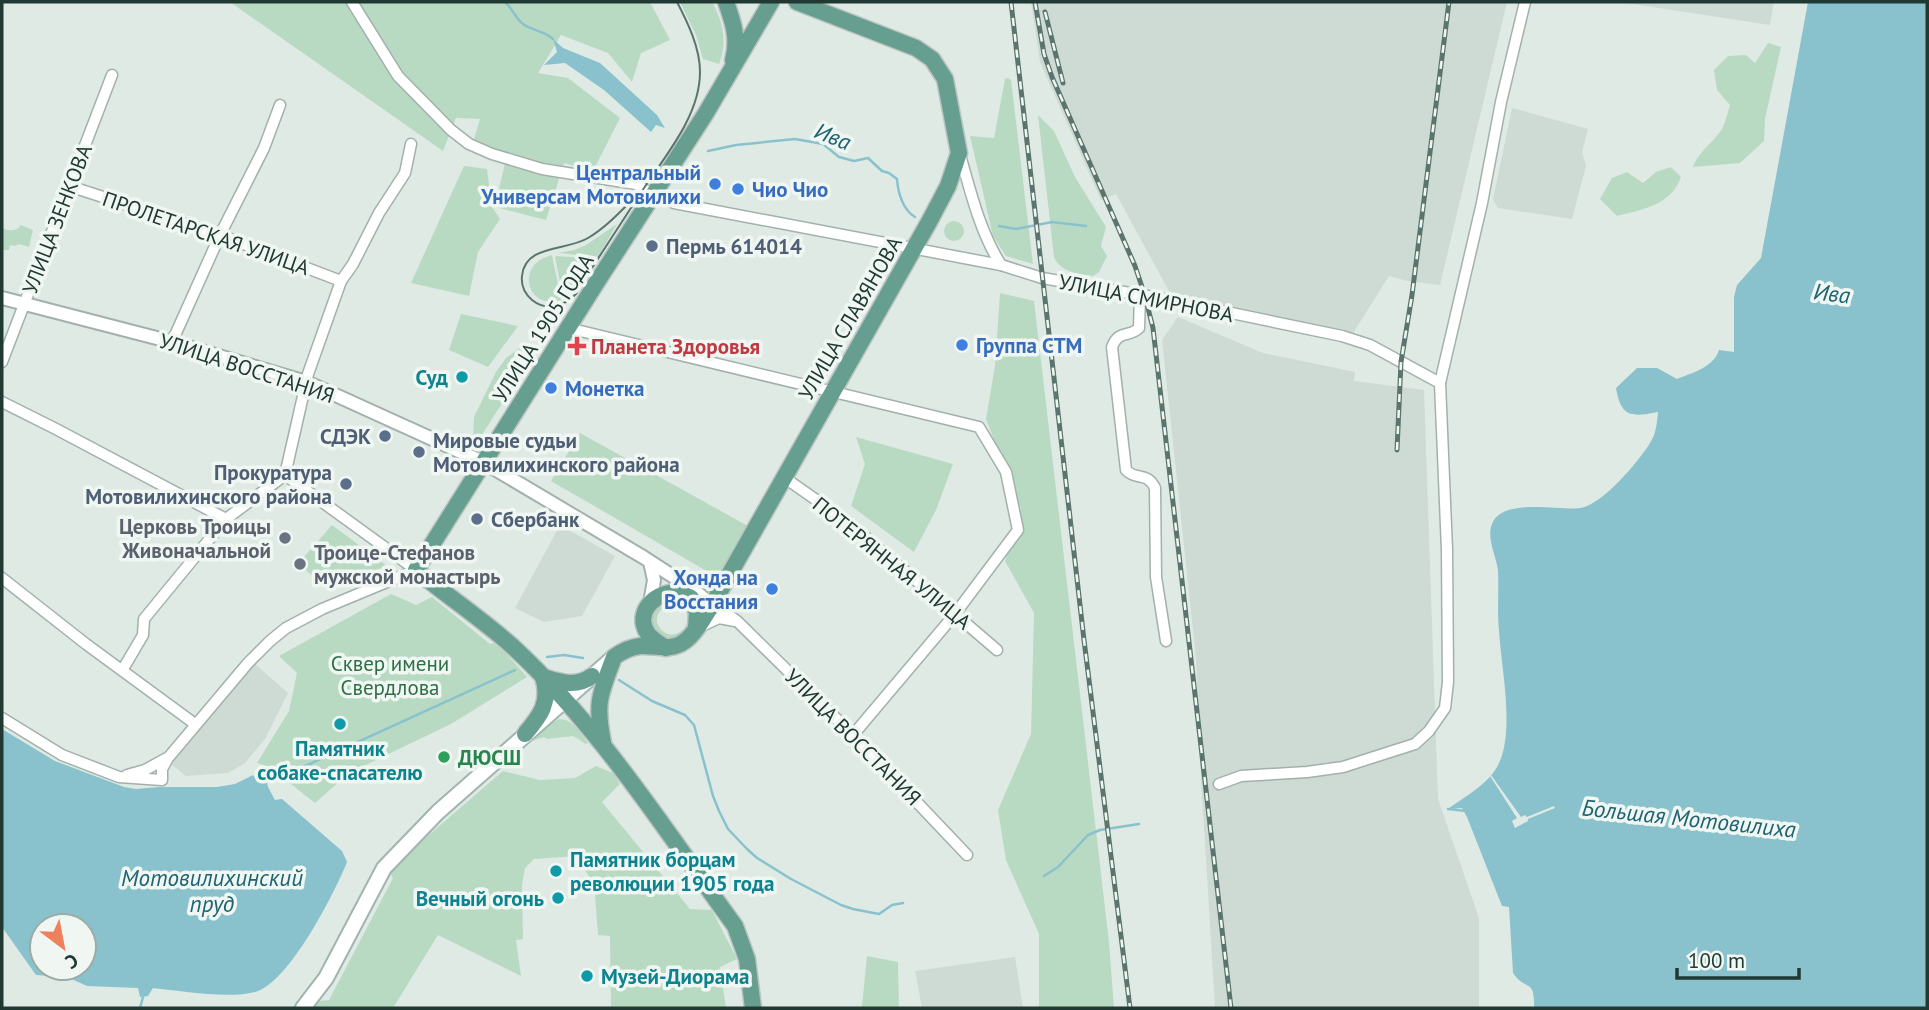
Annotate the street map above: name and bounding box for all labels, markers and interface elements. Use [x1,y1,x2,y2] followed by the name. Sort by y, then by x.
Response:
[811,116,855,156] water label: Ива
[16,140,98,298] street label: УЛИЦА ЗЕНКОВА
[480,159,701,210] place label: Центральный Универсам Мотовилихи
[707,176,723,192] marker: Центральный Универсам Мотовилихи
[752,176,828,203] place label: Чио Чио
[730,181,746,197] marker: Чио Чио
[99,185,314,281] street label: ПРОЛЕТАРСКАЯ УЛИЦА
[792,231,908,405] street label: УЛИЦА СЛАВЯНОВА
[666,233,802,260] place label: Пермь 614014
[644,238,660,254] marker: Пермь 614014
[487,248,600,407] street label: УЛИЦА 1905 ГОДА
[1056,268,1236,328] street label: УЛИЦА СМИРНОВА
[1812,276,1852,310] water label: Ива
[156,327,338,409] street label: УЛИЦА ВОССТАНИЯ
[976,332,1082,359] place label: Группа СТМ
[591,333,760,360] place label: Планета Здоровья
[954,337,970,353] marker: Группа СТМ
[569,338,585,354] marker: Планета Здоровья
[416,364,448,391] place label: Суд
[454,369,470,385] marker: Суд
[565,375,645,402] place label: Монетка
[543,380,559,396] marker: Монетка
[320,423,371,450] place label: СДЭК
[433,427,680,478] place label: Мировые судьи Мотовилихинского района
[377,428,393,444] marker: СДЭК
[411,444,427,460] marker: Мировые судьи Мотовилихинского района
[85,459,332,510] place label: Прокуратура Мотовилихинского района
[338,476,354,492] marker: Прокуратура Мотовилихинского района
[807,491,977,636] street label: ПОТЕРЯННАЯ УЛИЦА
[491,506,580,533] place label: Сбербанк
[469,511,485,527] marker: Сбербанк
[119,513,271,564] place label: Церковь Троицы Живоначальной
[277,530,293,546] marker: Церковь Троицы Живоначальной
[314,539,501,590] place label: Троице-Стефанов мужской монастырь
[292,556,308,572] marker: Троице-Стефанов мужской монастырь
[664,564,758,615] place label: Хонда на Восстания
[764,581,780,597] marker: Хонда на Восстания
[331,650,449,701] park label: Сквер имени Свердлова
[779,663,927,811] street label: УЛИЦА ВОССТАНИЯ
[332,716,348,732] marker: Памятник собаке-спасателю
[257,735,423,786] place label: Памятник собаке-спасателю
[458,744,521,771] place label: ДЮСШ
[436,749,452,765] marker: ДЮСШ
[1581,792,1797,844] water label: Большая Мотовилиха
[570,846,774,897] place label: Памятник борцам революции 1905 года
[121,863,303,918] water label: Мотовилихинский пруд
[548,863,564,879] marker: Памятник борцам революции 1905 года
[416,885,544,912] place label: Вечный огонь
[550,890,566,906] marker: Вечный огонь
[28,912,98,982] north arrow
[1677,936,1800,980] scale bar
[1688,947,1745,974] text: 100 m
[61,948,83,975] text: С
[601,963,749,990] place label: Музей-Диорама
[579,968,595,984] marker: Музей-Диорама

